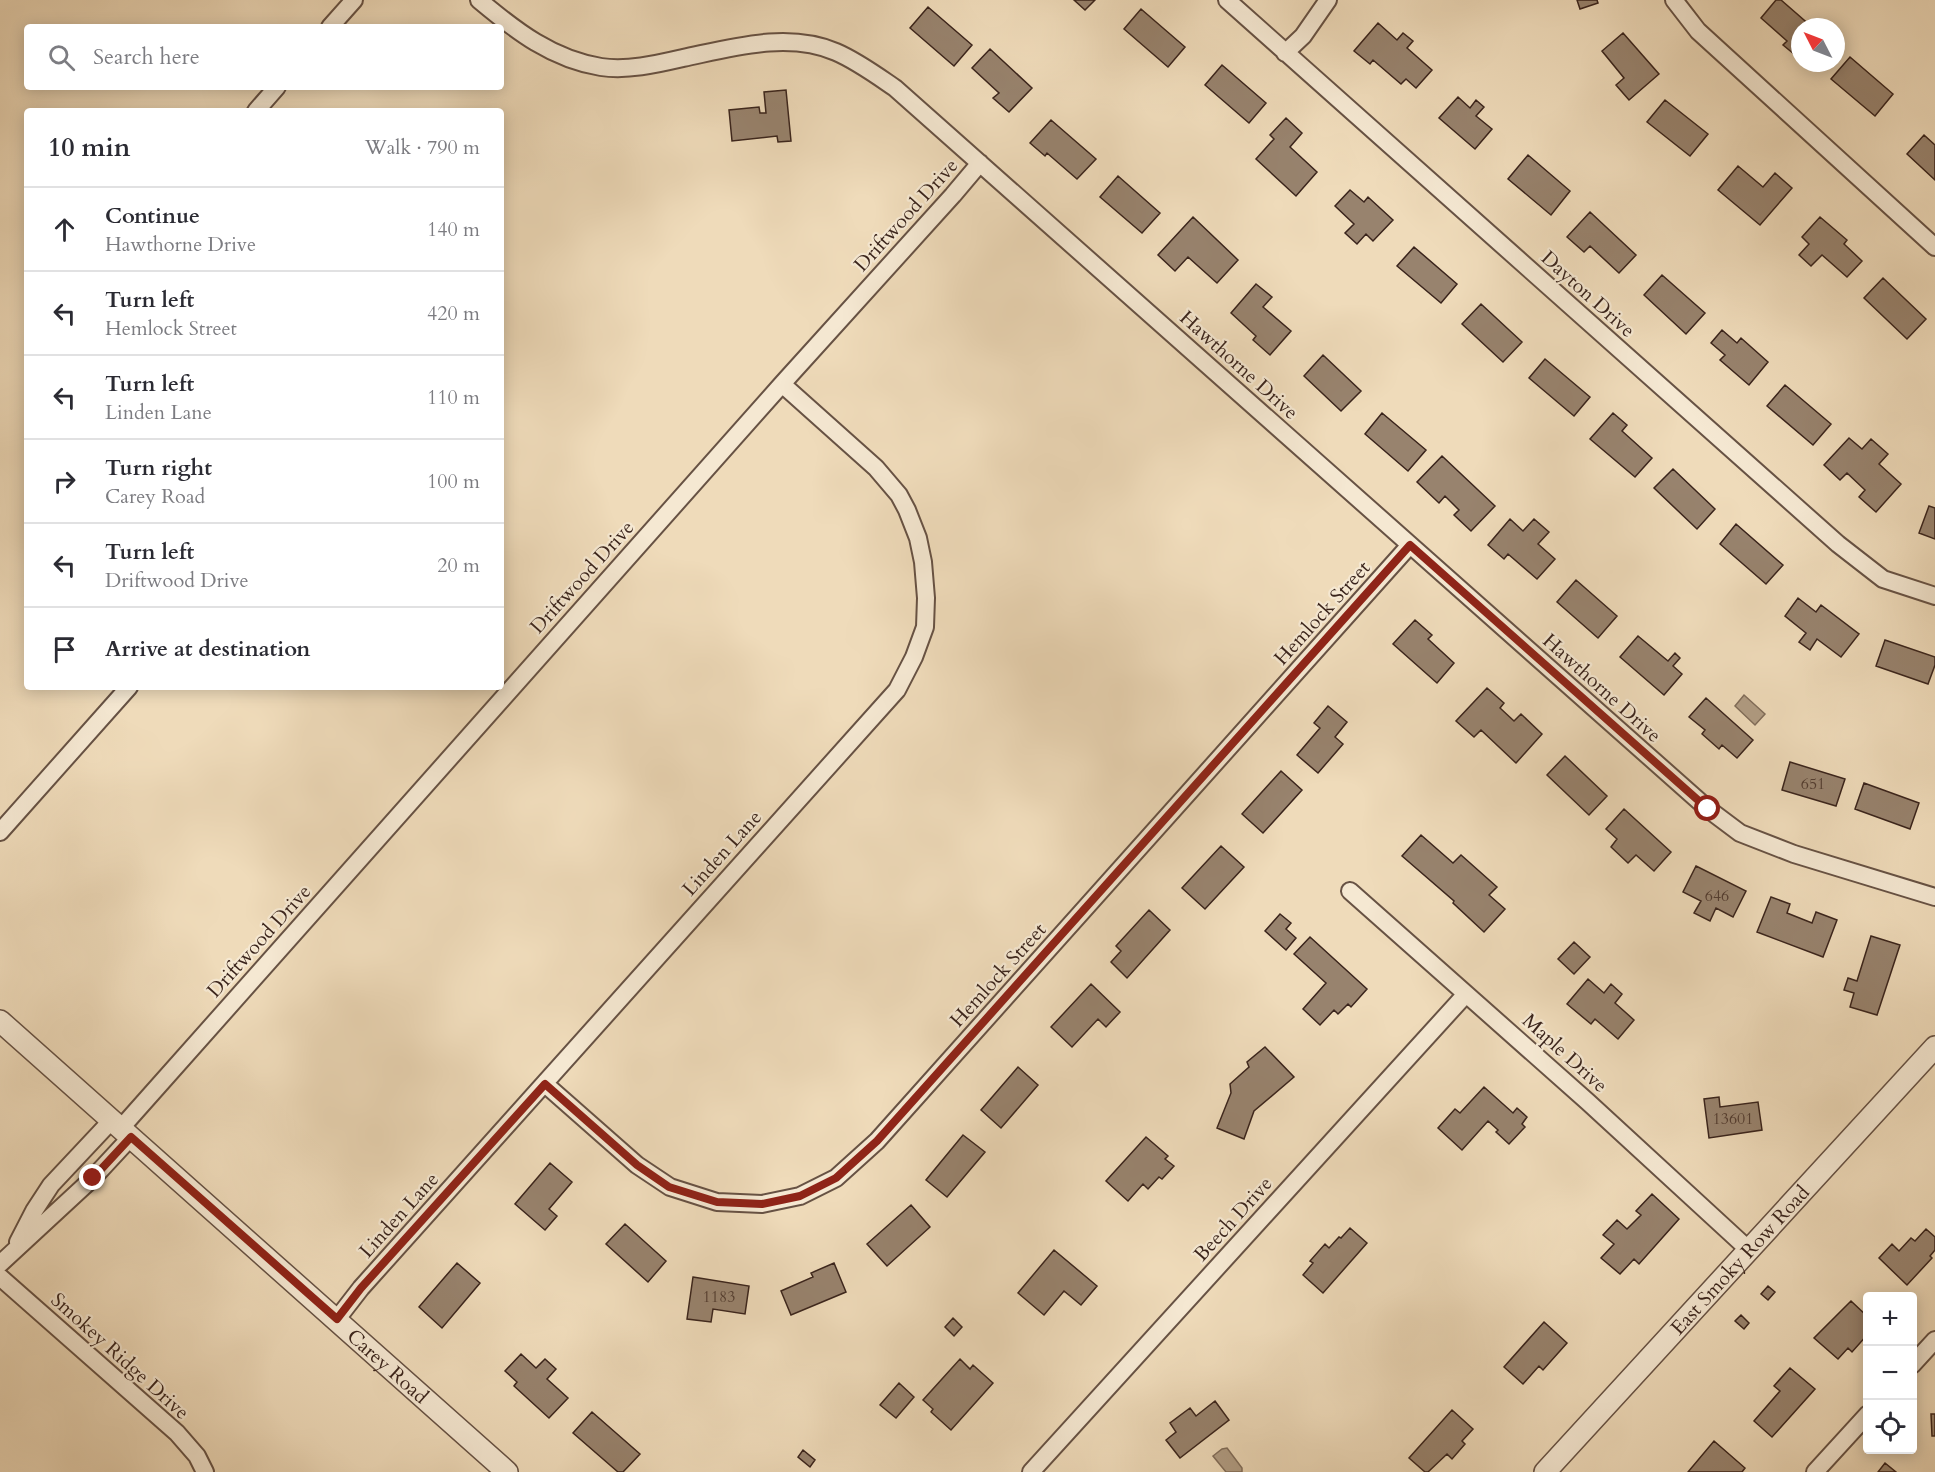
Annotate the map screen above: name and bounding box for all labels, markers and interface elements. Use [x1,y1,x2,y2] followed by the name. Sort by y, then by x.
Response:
[1791,18,1845,72] north arrow
[24,24,504,90] search box
[45,41,78,74] icon: search
[93,42,200,72] text: Search here
[48,130,131,165] text: 10 min
[365,134,480,161] text: Walk · 790 m
[848,153,964,277] street label: Driftwood Drive
[105,201,200,231] text: Continue
[48,213,81,246] icon: ahead
[427,216,480,243] text: 140 m
[105,231,256,258] text: Hawthorne Drive
[1535,245,1641,343] street label: Dayton Drive
[105,285,194,315] text: Turn left
[48,297,81,330] icon: left
[427,300,480,327] text: 420 m
[1174,304,1304,426] street label: Hawthorne Drive
[105,315,237,342] text: Hemlock Street
[105,369,194,399] text: Turn left
[48,381,81,414] icon: left
[427,384,480,411] text: 110 m
[105,399,212,426] text: Linden Lane
[105,453,212,483] text: Turn right
[48,465,81,498] icon: right
[427,468,480,495] text: 100 m
[105,483,205,510] text: Carey Road
[524,515,640,639] street label: Driftwood Drive
[105,537,194,567] text: Turn left
[48,549,81,582] icon: left
[437,552,480,579] text: 20 m
[1268,554,1377,671] street label: Hemlock Street
[105,567,249,594] text: Driftwood Drive
[1537,627,1667,749] street label: Hawthorne Drive
[48,633,81,666] icon: arrive
[105,634,310,664] text: Arrive at destination
[1801,773,1825,795] house number: 651
[1694,795,1720,821] route start
[676,804,768,902] street label: Linden Lane
[201,879,317,1003] street label: Driftwood Drive
[1705,885,1729,907] house number: 646
[944,916,1053,1033] street label: Hemlock Street
[1517,1007,1613,1099] street label: Maple Drive
[1713,1108,1753,1130] house number: 13601
[79,1164,105,1190] route end
[353,1166,445,1264] street label: Linden Lane
[1188,1171,1278,1267] street label: Beech Drive
[1664,1179,1815,1340] street label: East Smoky Row Road
[703,1286,735,1308] house number: 1183
[45,1287,195,1425] street label: Smokey Ridge Drive
[1863,1292,1917,1454] map controls
[1863,1292,1917,1346] button: +
[341,1323,434,1410] street label: Carey Road
[1863,1346,1917,1400] button: −
[1863,1400,1917,1454] button: locate

